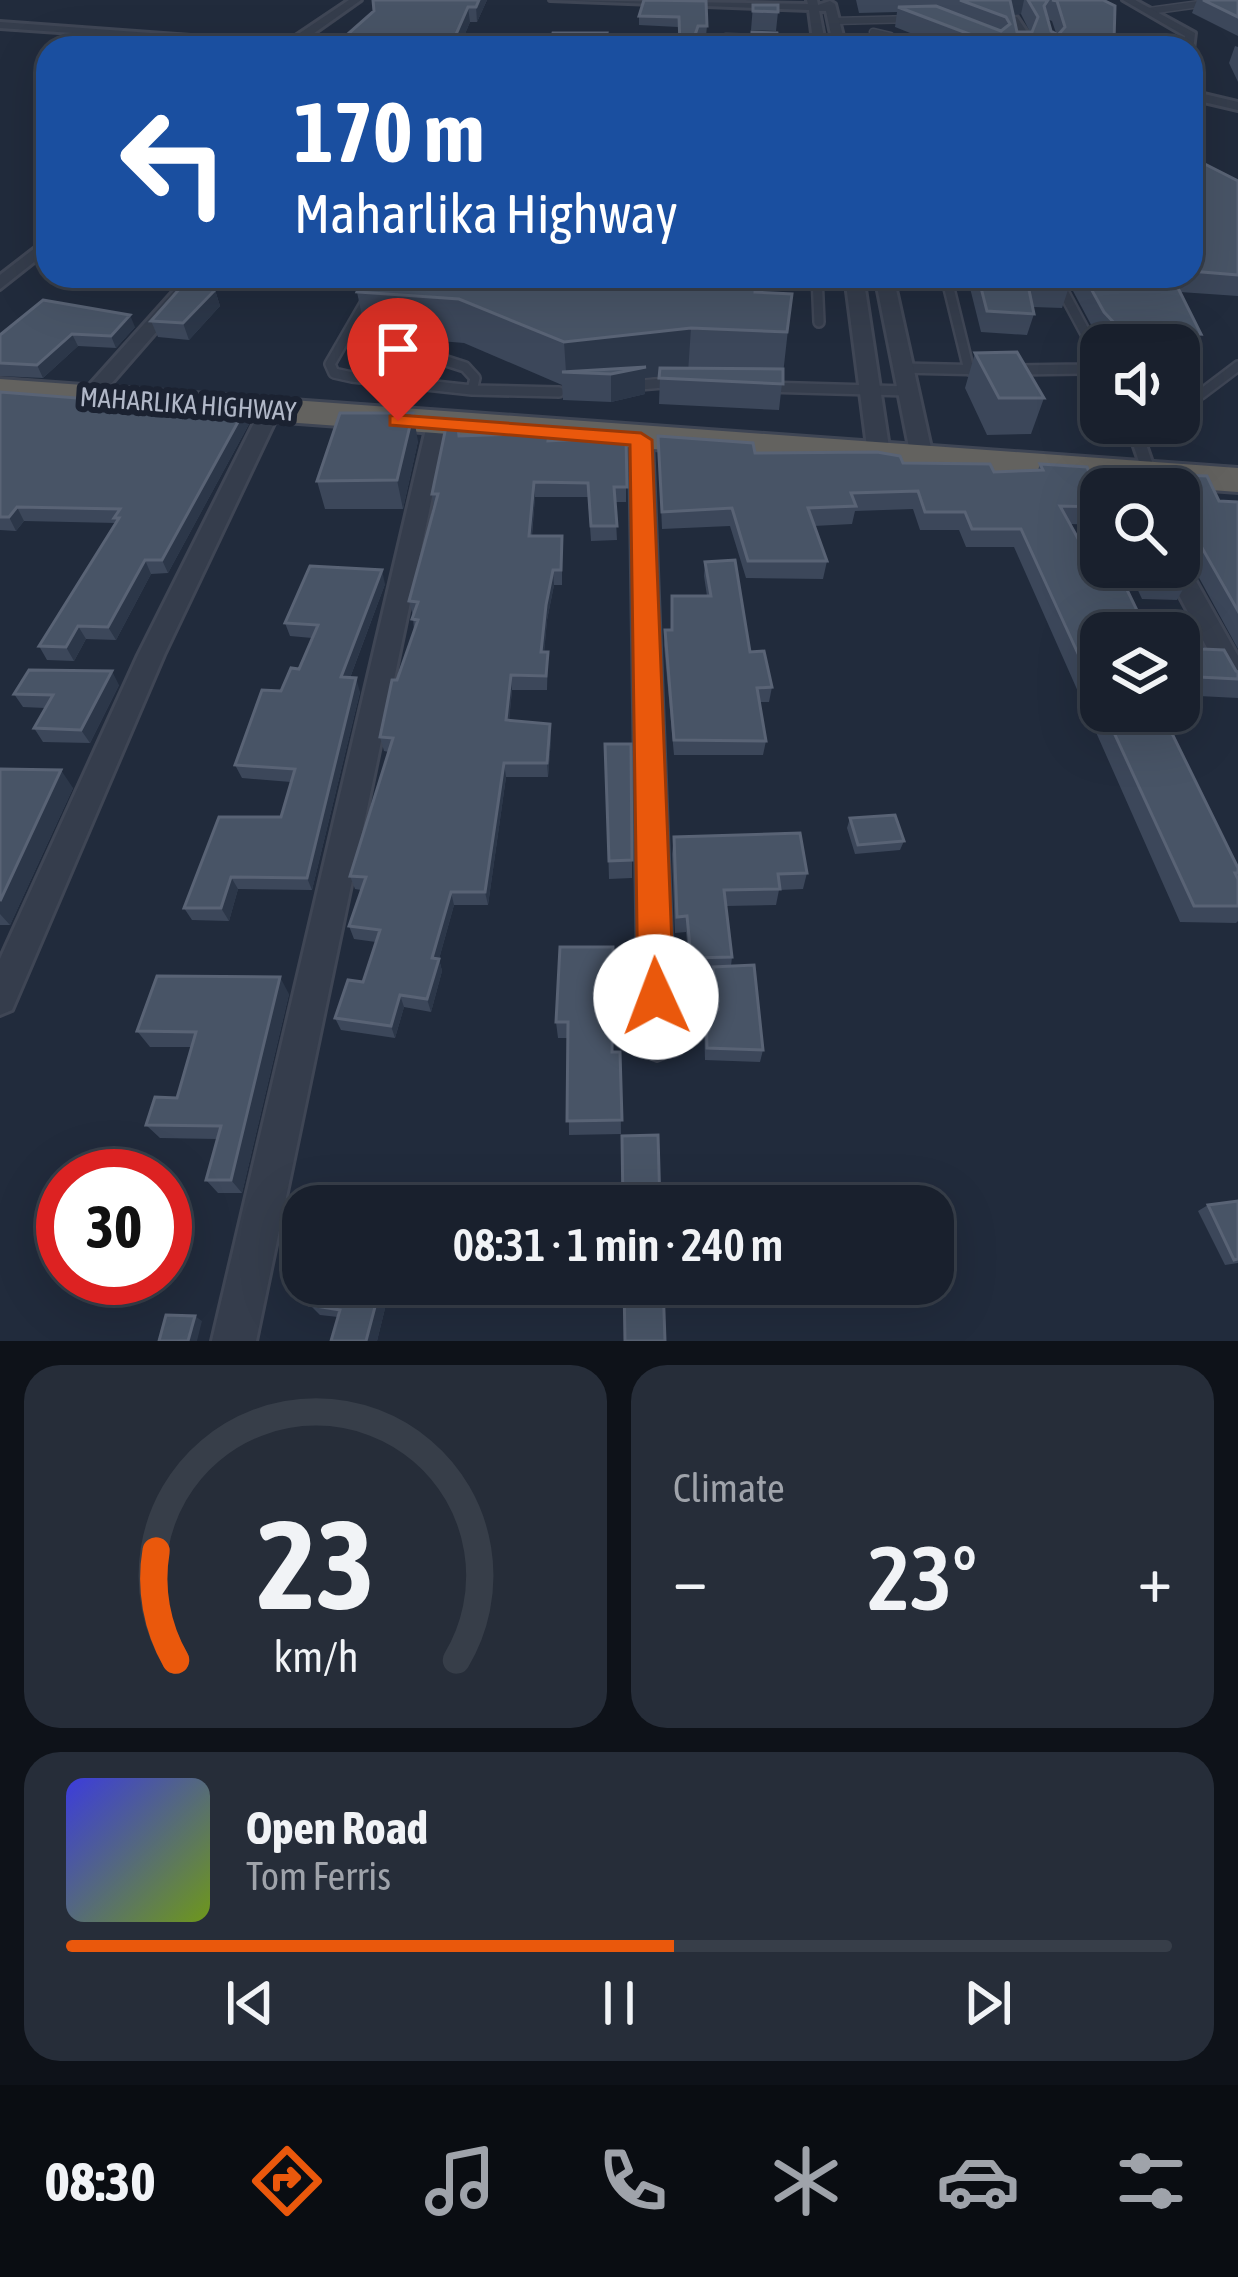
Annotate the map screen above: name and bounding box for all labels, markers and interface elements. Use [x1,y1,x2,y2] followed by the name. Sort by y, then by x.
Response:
[96,84,252,240] icon: left
[294,84,484,180] text: 170 m
[294,183,678,244] text: Maharlika Highway
[347,298,449,421] pin
[365,316,431,382] icon: arrive
[1080,324,1200,732] map controls
[1080,324,1200,444] button: sound
[79,381,297,427] street label: MAHARLIKA HIGHWAY
[1080,468,1200,588] button: search
[1080,612,1200,732] button: layers
[593,934,719,1060] position arrow
[36,1149,192,1305] speed limit sign: 30
[453,1219,783,1271] text: 08:31 · 1 min · 240 m
[673,1466,785,1510] text: Climate
[257,1492,374,1635] text: 23
[868,1526,977,1629] text: 23°
[673,1540,707,1616] text: −
[1138,1540,1172,1616] text: +
[273,1631,358,1680] text: km/h
[246,1802,428,1854] text: Open Road
[246,1854,391,1898] text: Tom Ferris
[217,1970,283,2036] icon: previous
[586,1970,652,2036] icon: pause
[955,1970,1021,2036] icon: next
[245,2139,329,2223] icon: directions
[418,2139,502,2223] icon: music
[591,2139,675,2223] icon: phone
[764,2139,848,2223] icon: climate
[936,2139,1020,2223] icon: car
[1109,2139,1193,2223] icon: filters
[44,2151,156,2212] text: 08:30

